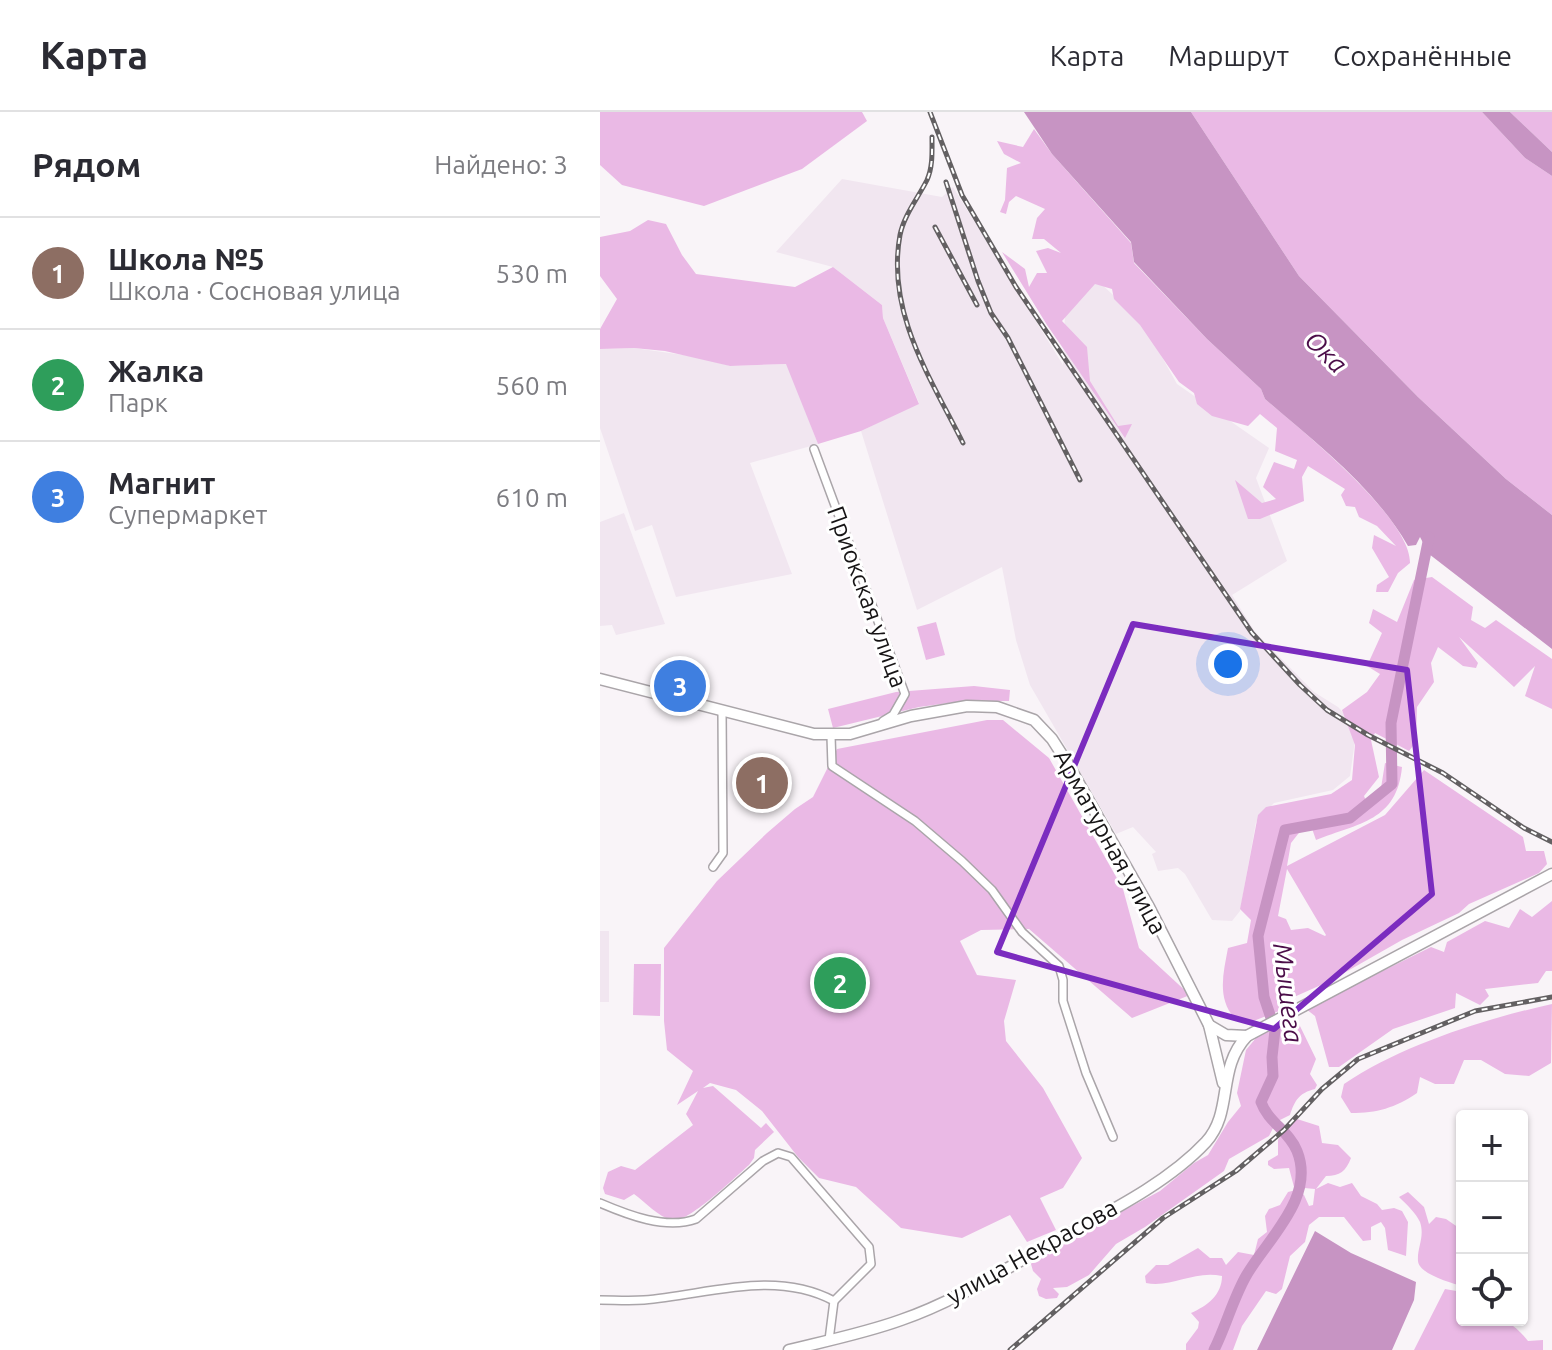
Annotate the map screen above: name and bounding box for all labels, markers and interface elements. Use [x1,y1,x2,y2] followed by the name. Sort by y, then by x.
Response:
[40,34,148,76] text: Карта
[1050,40,1124,71] text: Карта
[1168,40,1289,71] text: Маршрут
[1333,40,1512,71] text: Сохранённые
[32,145,141,183] text: Рядом
[434,150,568,179] text: Найдено: 3
[108,242,265,276] text: Школа №5
[51,259,65,288] text: 1
[496,259,568,288] text: 530 m
[108,276,401,305] text: Школа · Сосновая улица
[1300,325,1353,378] water label: Ока
[108,354,204,388] text: Жалка
[51,371,65,400] text: 2
[496,371,568,400] text: 560 m
[108,388,168,417] text: Парк
[108,466,215,500] text: Магнит
[51,483,65,512] text: 3
[496,483,568,512] text: 610 m
[108,500,267,529] text: Супермаркет
[822,503,913,691] street label: Приокская улица
[1208,644,1248,684] your location
[654,656,706,716] pin: 3
[1049,745,1172,939] street label: Арматурная улица
[736,753,788,813] pin: 1
[1268,941,1309,1044] water label: Мышега
[814,953,866,1013] pin: 2
[1456,1110,1528,1326] map controls
[1456,1110,1528,1182] button: +
[1456,1182,1528,1254] button: −
[942,1194,1122,1310] street label: улица Некрасова
[1456,1254,1528,1326] button: locate

